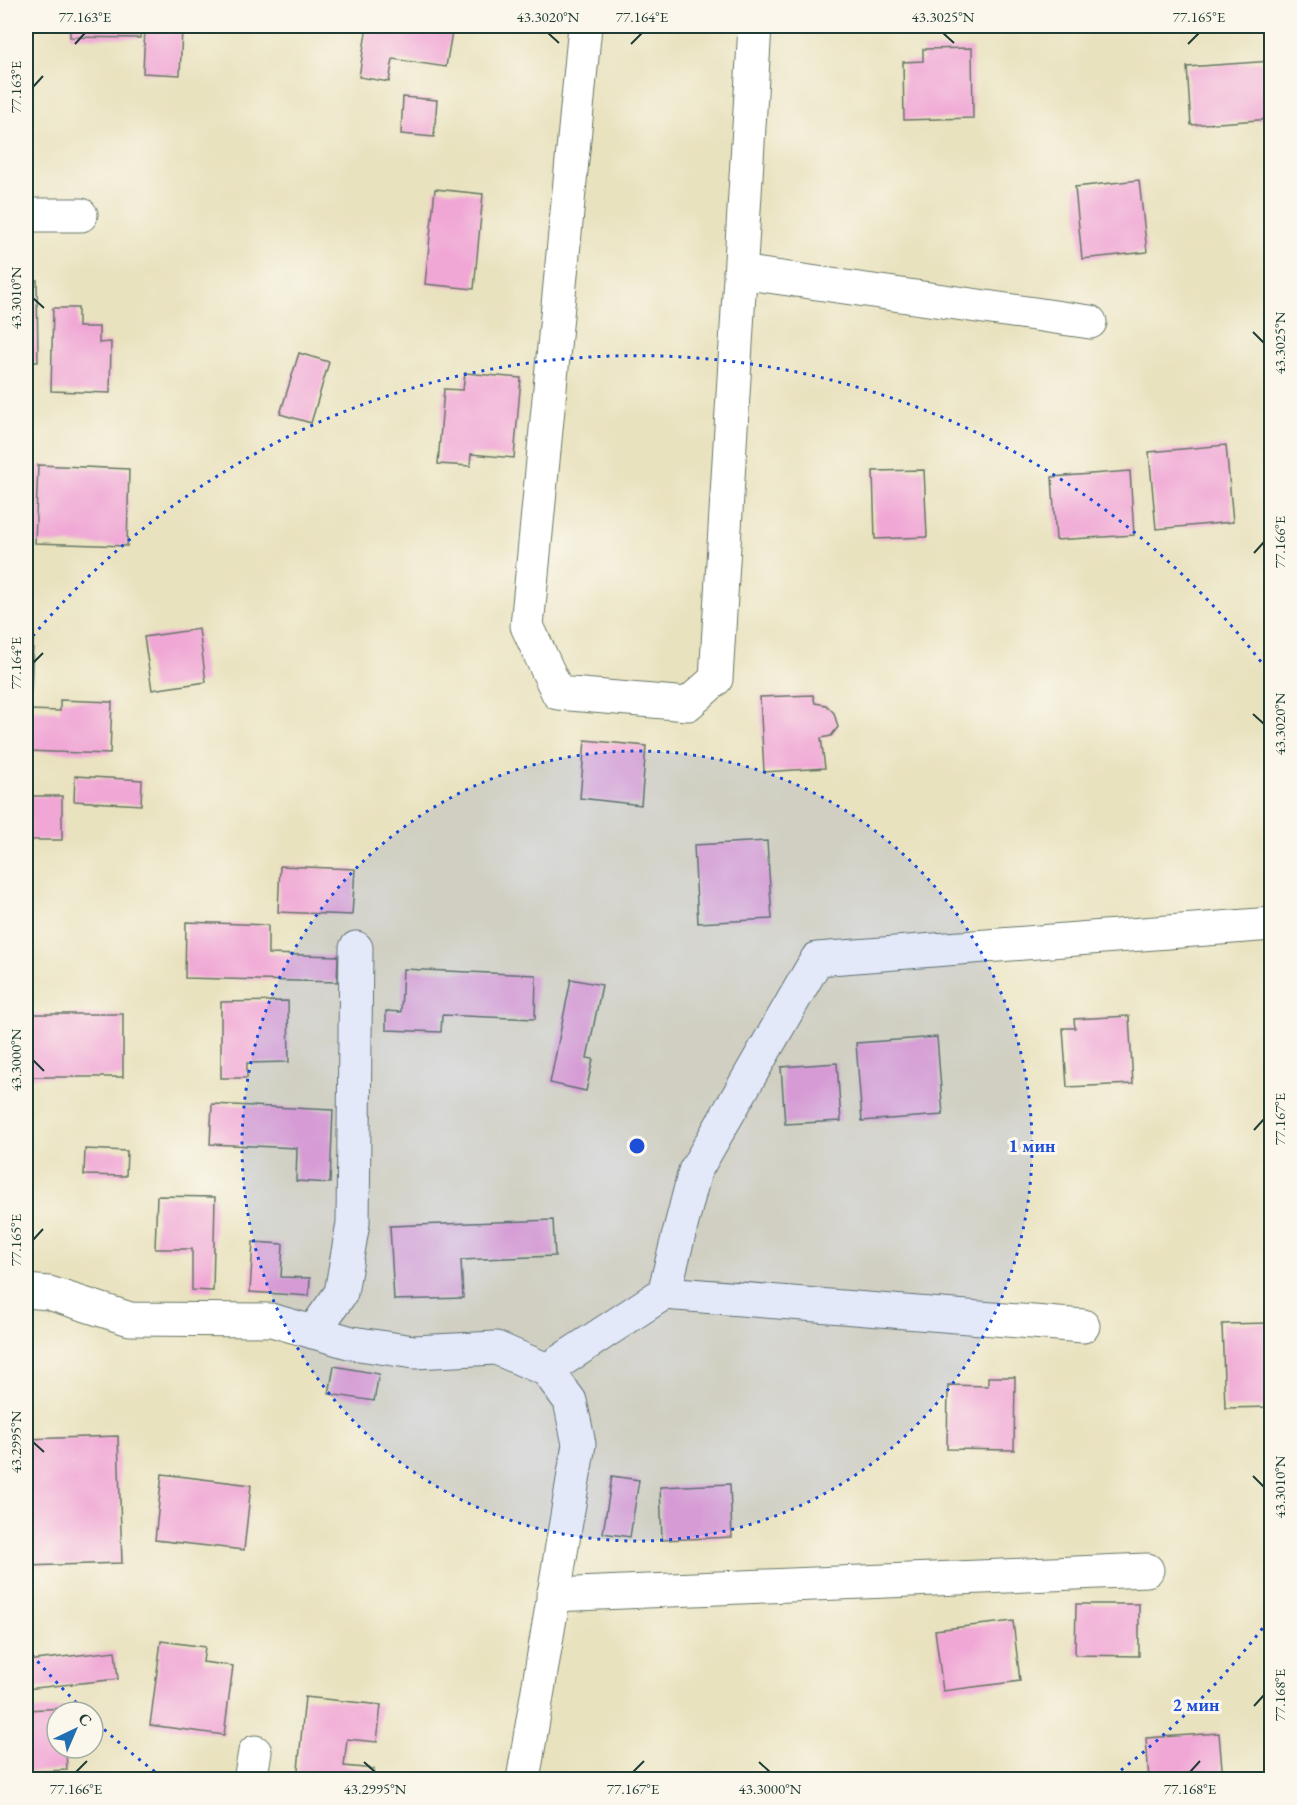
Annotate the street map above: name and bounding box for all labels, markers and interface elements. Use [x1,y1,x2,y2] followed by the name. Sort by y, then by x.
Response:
[59,7,112,26] text: 77.163°E
[517,7,580,26] text: 43.3020°N
[616,7,669,26] text: 77.164°E
[912,7,975,26] text: 43.3025°N
[1173,7,1226,26] text: 77.165°E
[6,60,25,113] text: 77.163°E
[6,266,25,329] text: 43.3010°N
[1270,311,1289,374] text: 43.3025°N
[1270,515,1289,568] text: 77.166°E
[6,636,25,689] text: 77.164°E
[1270,692,1289,755] text: 43.3020°N
[6,1028,25,1091] text: 43.3000°N
[1270,1092,1289,1145] text: 77.167°E
[1009,1134,1056,1157] text: 1 мин
[627,1136,647,1156] centre of rings
[6,1213,25,1266] text: 77.165°E
[6,1410,25,1473] text: 43.2995°N
[1270,1455,1289,1518] text: 43.3010°N
[1270,1668,1289,1721] text: 77.168°E
[1173,1693,1220,1716] text: 2 мин
[45,1700,105,1760] north arrow
[74,1708,96,1731] text: С
[50,1779,103,1798] text: 77.166°E
[344,1779,407,1798] text: 43.2995°N
[607,1779,660,1798] text: 77.167°E
[739,1779,802,1798] text: 43.3000°N
[1164,1779,1217,1798] text: 77.168°E

